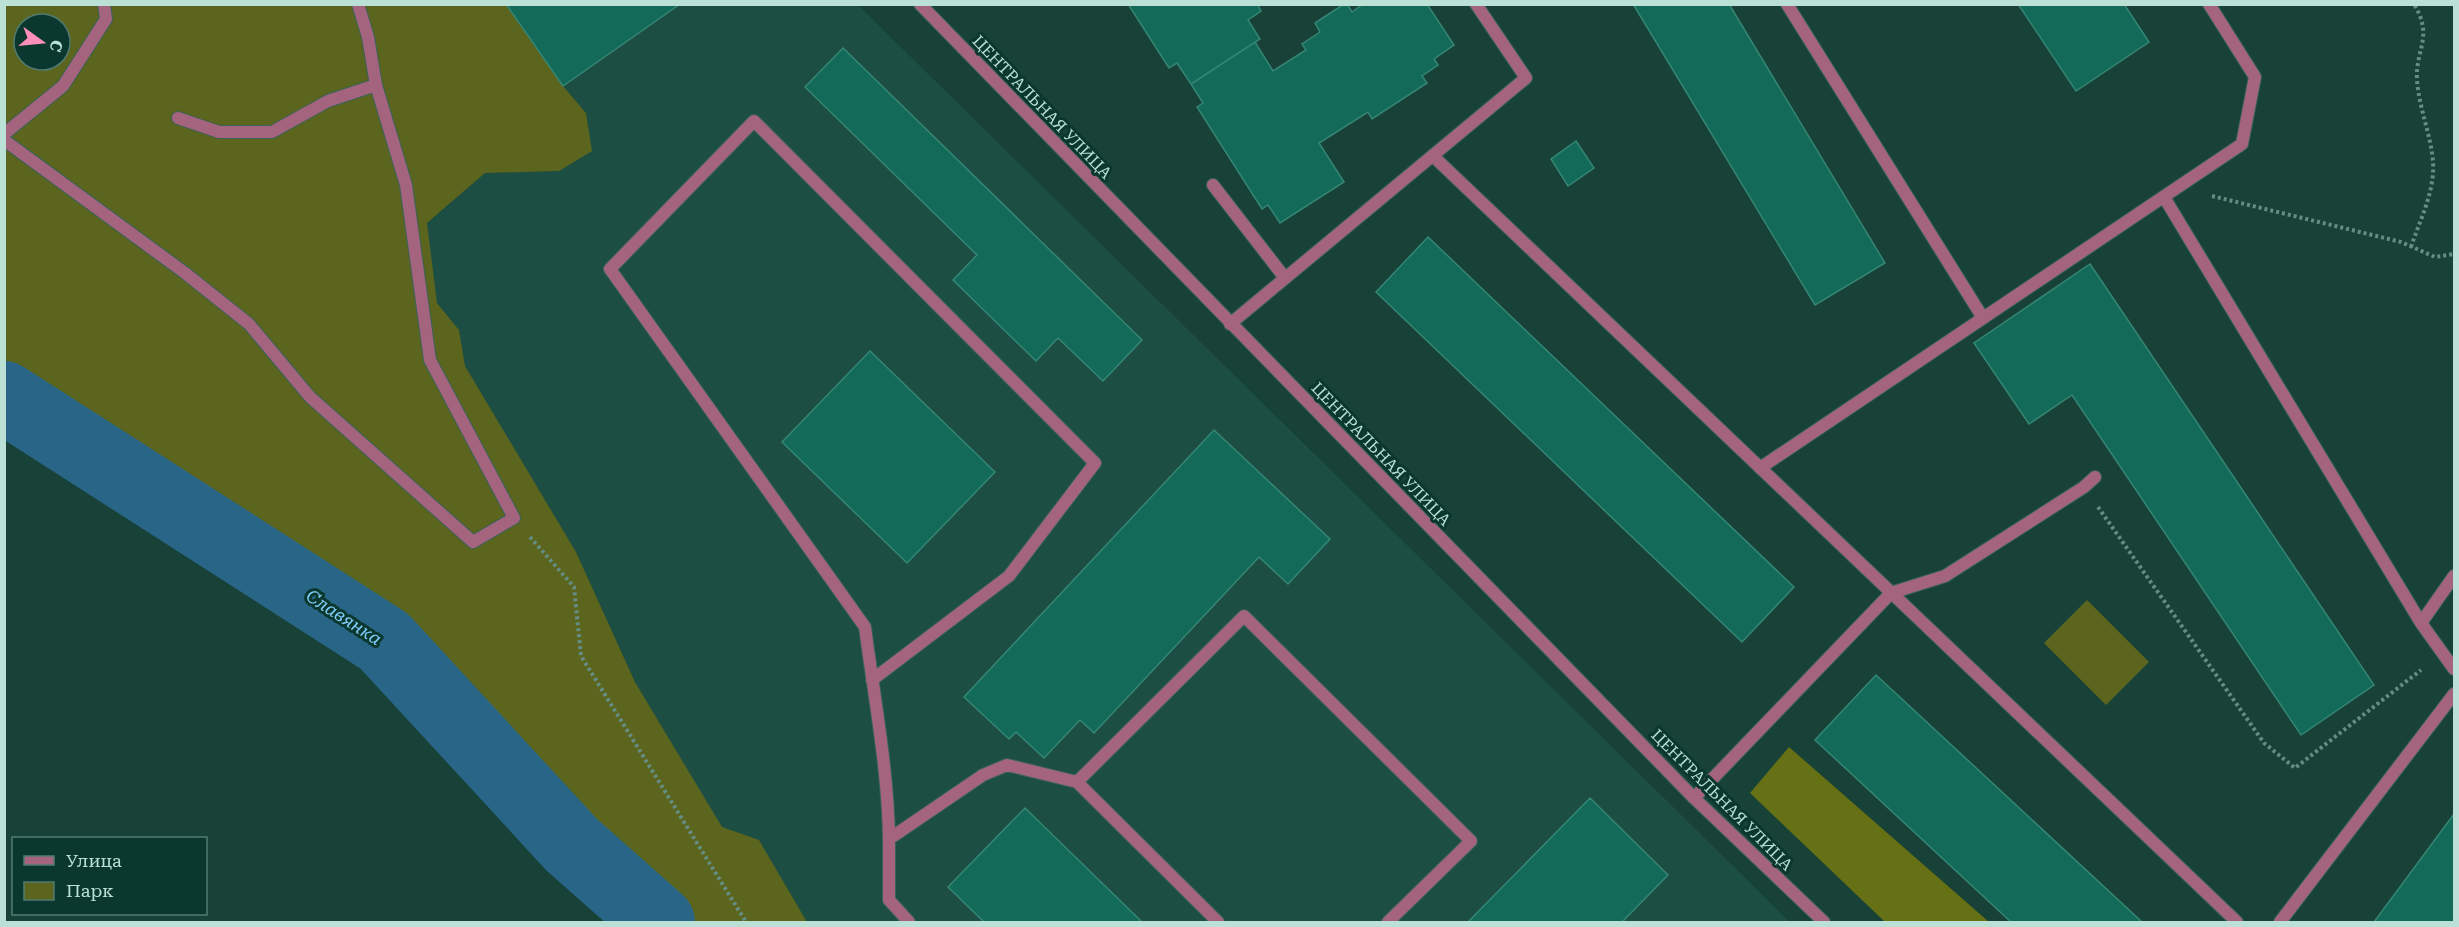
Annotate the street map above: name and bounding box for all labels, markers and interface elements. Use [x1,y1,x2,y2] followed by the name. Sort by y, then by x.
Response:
[12,12,72,72] north arrow
[969,31,1116,183] street label: ЦЕНТРАЛЬНАЯ УЛИЦА
[45,38,67,54] text: С
[1308,378,1455,530] street label: ЦЕНТРАЛЬНАЯ УЛИЦА
[302,585,386,649] water label: Славянка
[1647,725,1797,875] street label: ЦЕНТРАЛЬНАЯ УЛИЦА
[12,837,207,915] legend
[66,850,122,871] text: Улица
[66,880,114,901] text: Парк

